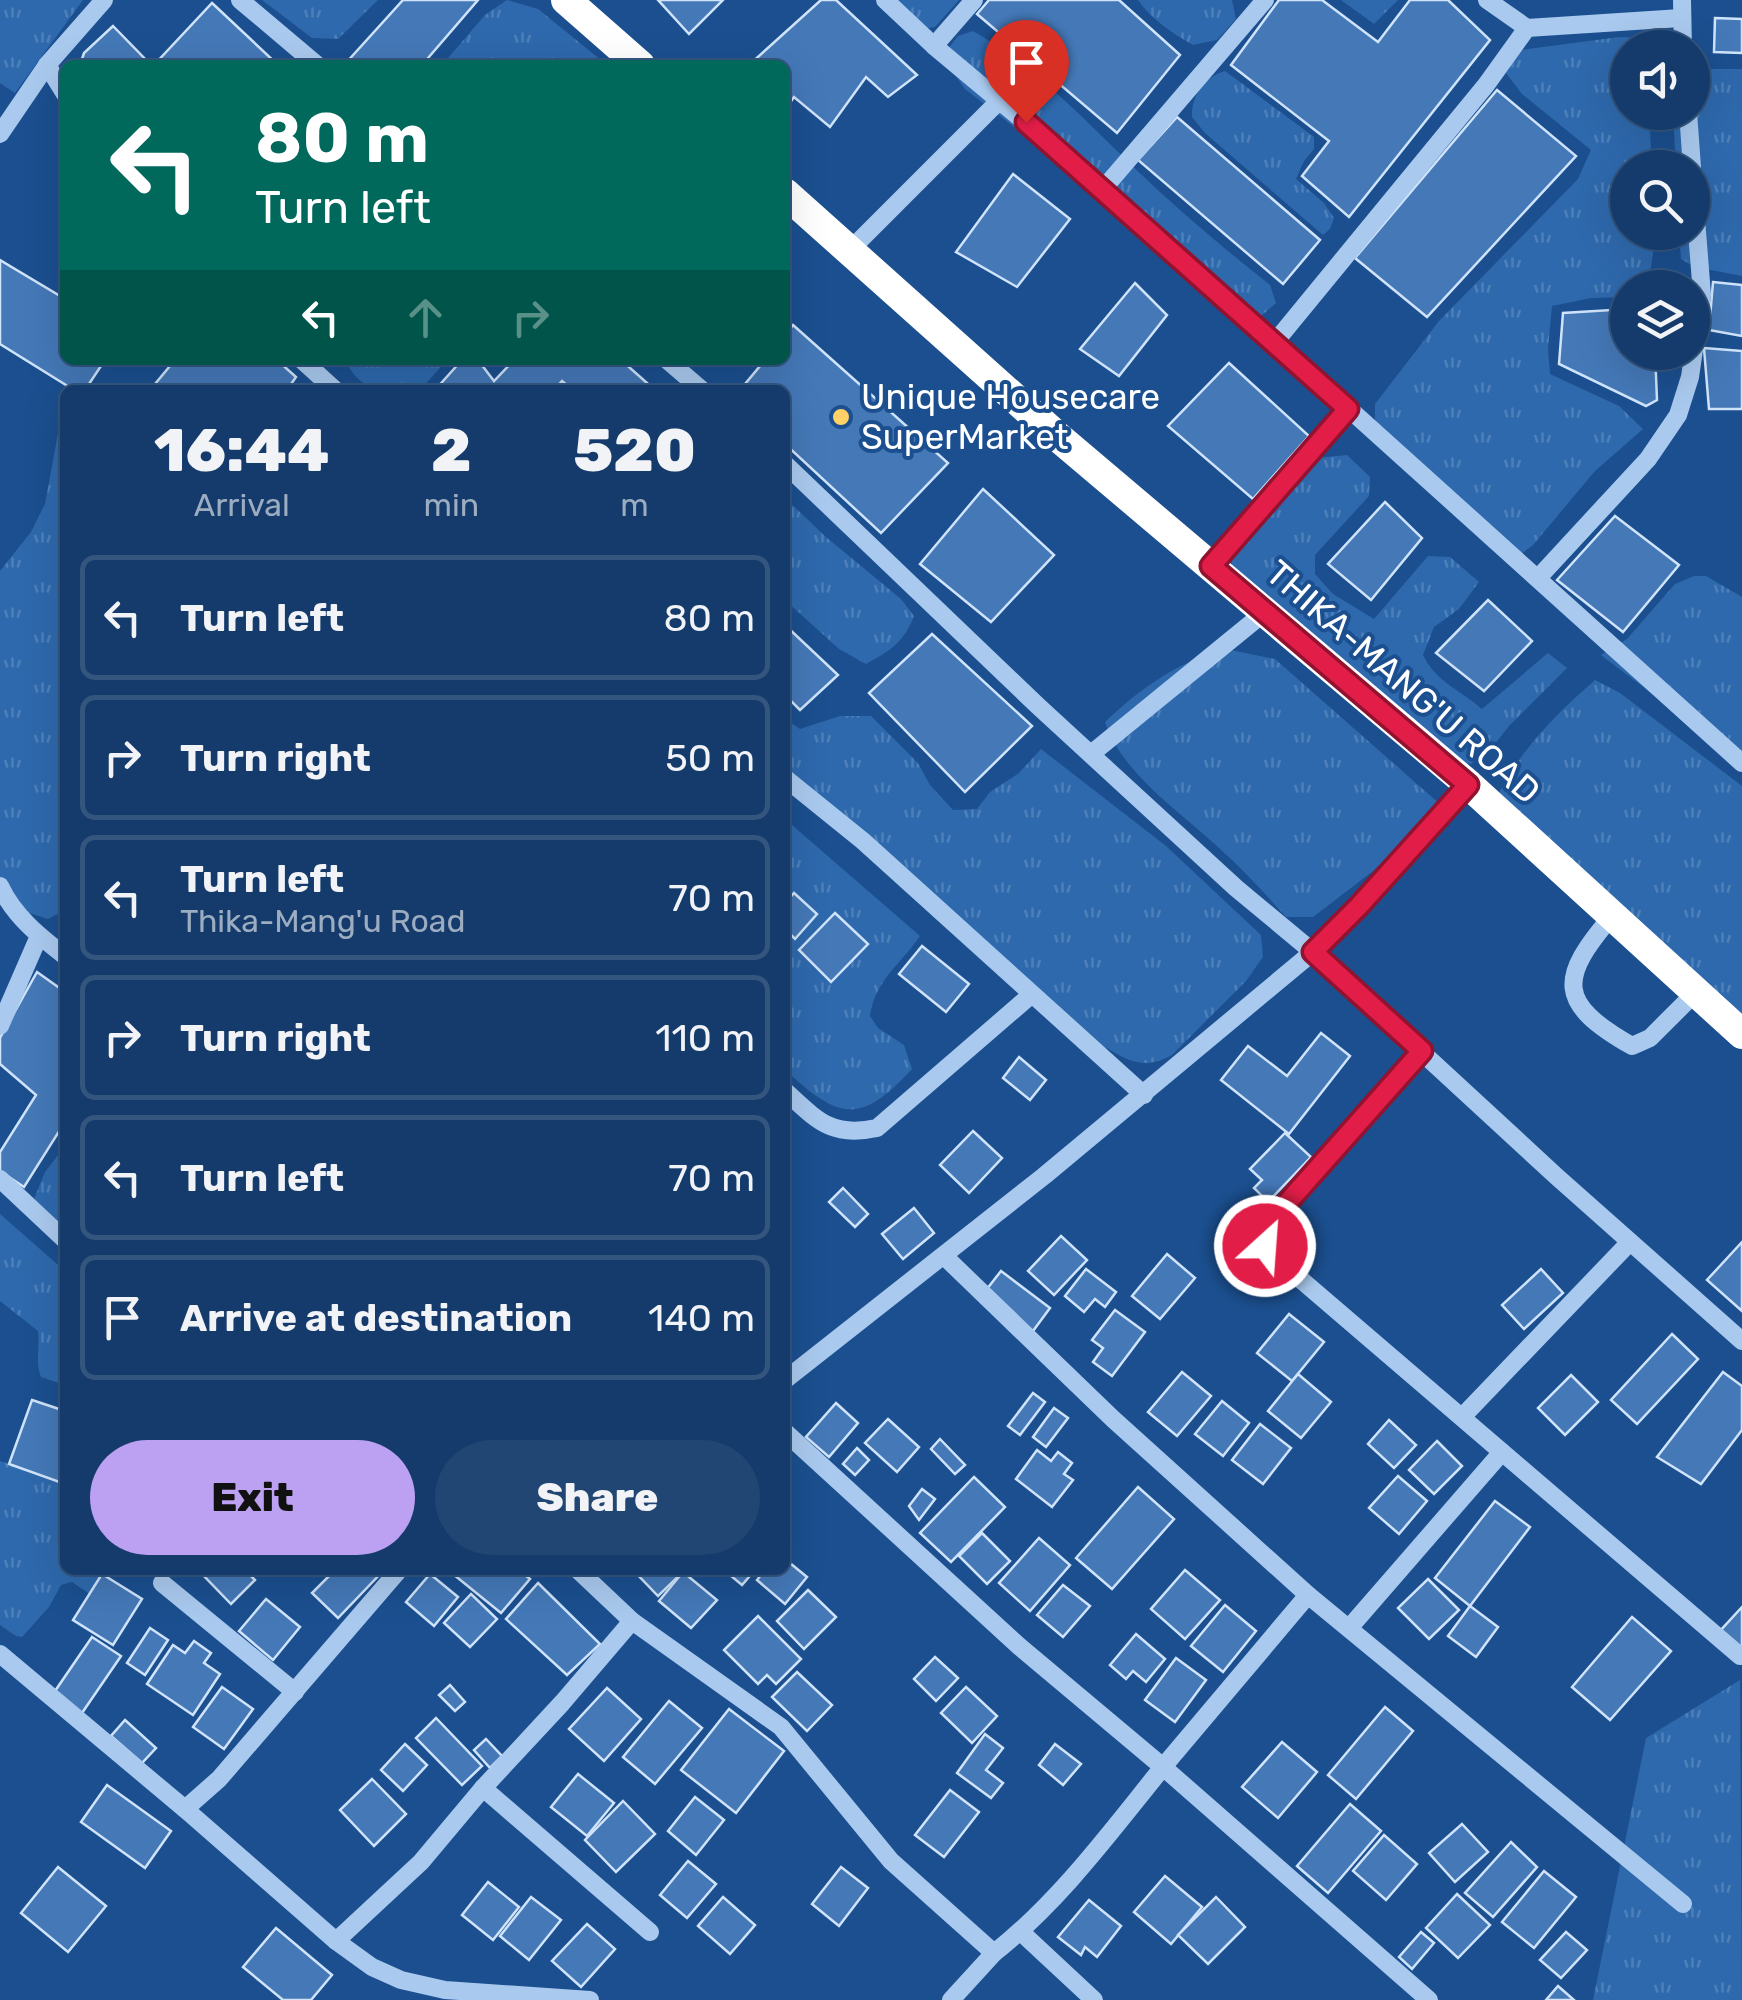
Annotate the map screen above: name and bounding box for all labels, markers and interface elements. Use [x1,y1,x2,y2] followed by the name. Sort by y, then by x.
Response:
[984,20,1069,123] pin
[1610,30,1710,370] map controls
[1610,30,1710,130] button: sound
[999,35,1054,90] icon: arrive
[255,97,429,180] text: 80 m
[90,100,220,230] icon: left
[1610,150,1710,250] button: search
[255,181,431,234] text: Turn left
[1610,270,1710,370] button: layers
[293,290,348,345] icon: left
[398,290,453,345] icon: ahead
[503,290,558,345] icon: right
[861,376,1160,458] place label: Unique Housecare SuperMarket
[830,406,852,428] marker: Unique Housecare SuperMarket
[154,415,329,486] text: 16:44
[431,415,472,486] text: 2
[573,415,696,486] text: 520
[194,486,290,524] text: Arrival
[424,486,479,524] text: min
[620,486,649,524] text: m
[1258,552,1548,812] street label: THIKA-MANG'U ROAD
[95,590,150,645] icon: left
[180,595,344,641] text: Turn left
[664,595,755,641] text: 80 m
[95,730,150,785] icon: right
[180,735,371,781] text: Turn right
[665,735,755,781] text: 50 m
[180,856,344,902] text: Turn left
[95,870,150,925] icon: left
[668,875,755,921] text: 70 m
[180,902,465,940] text: Thika-Mang'u Road
[95,1010,150,1065] icon: right
[180,1015,371,1061] text: Turn right
[655,1015,755,1061] text: 110 m
[95,1150,150,1205] icon: left
[180,1155,344,1201] text: Turn left
[668,1155,755,1201] text: 70 m
[1213,1194,1317,1298] position arrow
[95,1290,150,1345] icon: arrive
[180,1295,572,1341] text: Arrive at destination
[648,1295,755,1341] text: 140 m
[90,1440,415,1555] button: Exit
[435,1440,760,1555] button: Share

